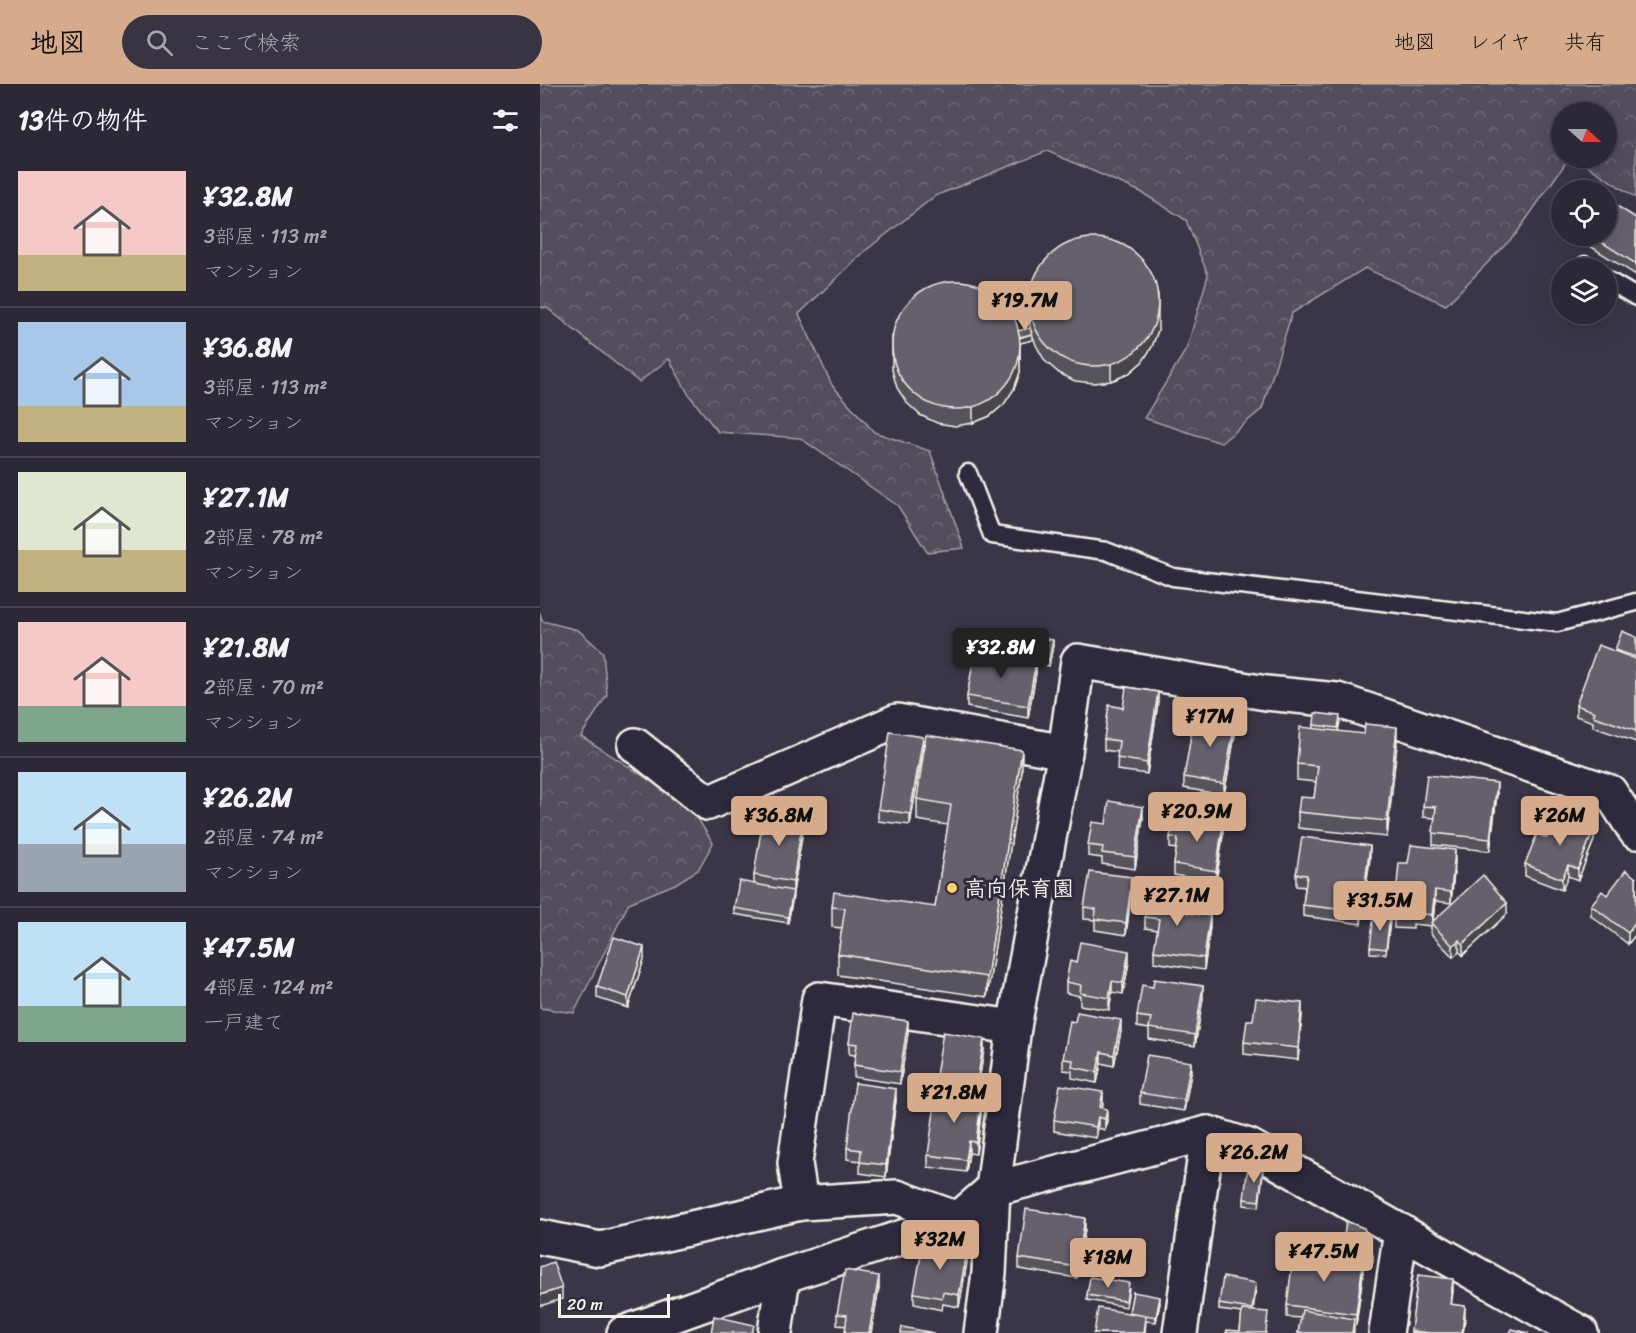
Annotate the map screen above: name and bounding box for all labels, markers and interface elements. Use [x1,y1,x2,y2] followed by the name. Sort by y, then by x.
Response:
[122,15,542,69] search box
[30,18,86,67] text: 地図
[191,23,301,62] text: ここで検索
[1394,23,1436,61] text: 地図
[1469,23,1531,61] text: レイヤ
[1564,23,1606,61] text: 共有
[143,26,176,59] icon: search
[18,97,147,143] text: 13件の物件
[1551,102,1617,168] north arrow
[1551,102,1617,324] map controls
[489,104,522,137] icon: filters
[204,173,292,219] text: ¥32.8M
[1551,180,1617,246] button: locate
[66,195,138,267] icon: home
[204,219,327,254] text: 3部屋 · 113 m²
[204,254,303,289] text: マンション
[1551,258,1617,324] button: layers
[976,281,1074,332] pin: ¥19.7M
[992,283,1058,318] text: ¥19.7M
[204,324,292,370] text: ¥36.8M
[66,346,138,418] icon: home
[204,370,327,405] text: 3部屋 · 113 m²
[204,405,303,440] text: マンション
[204,474,289,520] text: ¥27.1M
[66,496,138,568] icon: home
[204,520,323,555] text: 2部屋 · 78 m²
[204,555,303,590] text: マンション
[204,624,289,670] text: ¥21.8M
[952,628,1050,679] pin: ¥32.8M
[967,630,1035,665] text: ¥32.8M
[66,646,138,718] icon: home
[204,670,324,705] text: 2部屋 · 70 m²
[1174,697,1246,748] pin: ¥17M
[1186,699,1234,734] text: ¥17M
[204,705,303,740] text: マンション
[204,774,292,820] text: ¥26.2M
[1148,792,1246,843] pin: ¥20.9M
[1162,794,1232,829] text: ¥20.9M
[66,796,138,868] icon: home
[730,796,828,847] pin: ¥36.8M
[1524,796,1596,847] pin: ¥26M
[745,798,813,833] text: ¥36.8M
[1535,798,1585,833] text: ¥26M
[204,820,324,855] text: 2部屋 · 74 m²
[204,855,303,890] text: マンション
[964,869,1074,908] place label: 高向保育園
[1128,876,1226,927] pin: ¥27.1M
[1145,878,1210,913] text: ¥27.1M
[945,881,959,895] marker: 高向保育園
[1331,881,1429,932] pin: ¥31.5M
[1347,883,1413,918] text: ¥31.5M
[204,924,294,970] text: ¥47.5M
[66,946,138,1018] icon: home
[204,970,333,1005] text: 4部屋 · 124 m²
[204,1005,284,1040] text: 一戸建て
[905,1073,1003,1124] pin: ¥21.8M
[921,1075,987,1110] text: ¥21.8M
[1205,1133,1303,1184] pin: ¥26.2M
[1220,1135,1288,1170] text: ¥26.2M
[904,1220,976,1271] pin: ¥32M
[915,1222,965,1257] text: ¥32M
[1275,1232,1373,1283] pin: ¥47.5M
[1289,1234,1359,1269] text: ¥47.5M
[1072,1238,1144,1289] pin: ¥18M
[1084,1240,1132,1275] text: ¥18M
[567,1290,603,1319] text: 20 m
[558,1291,670,1318] scale bar

